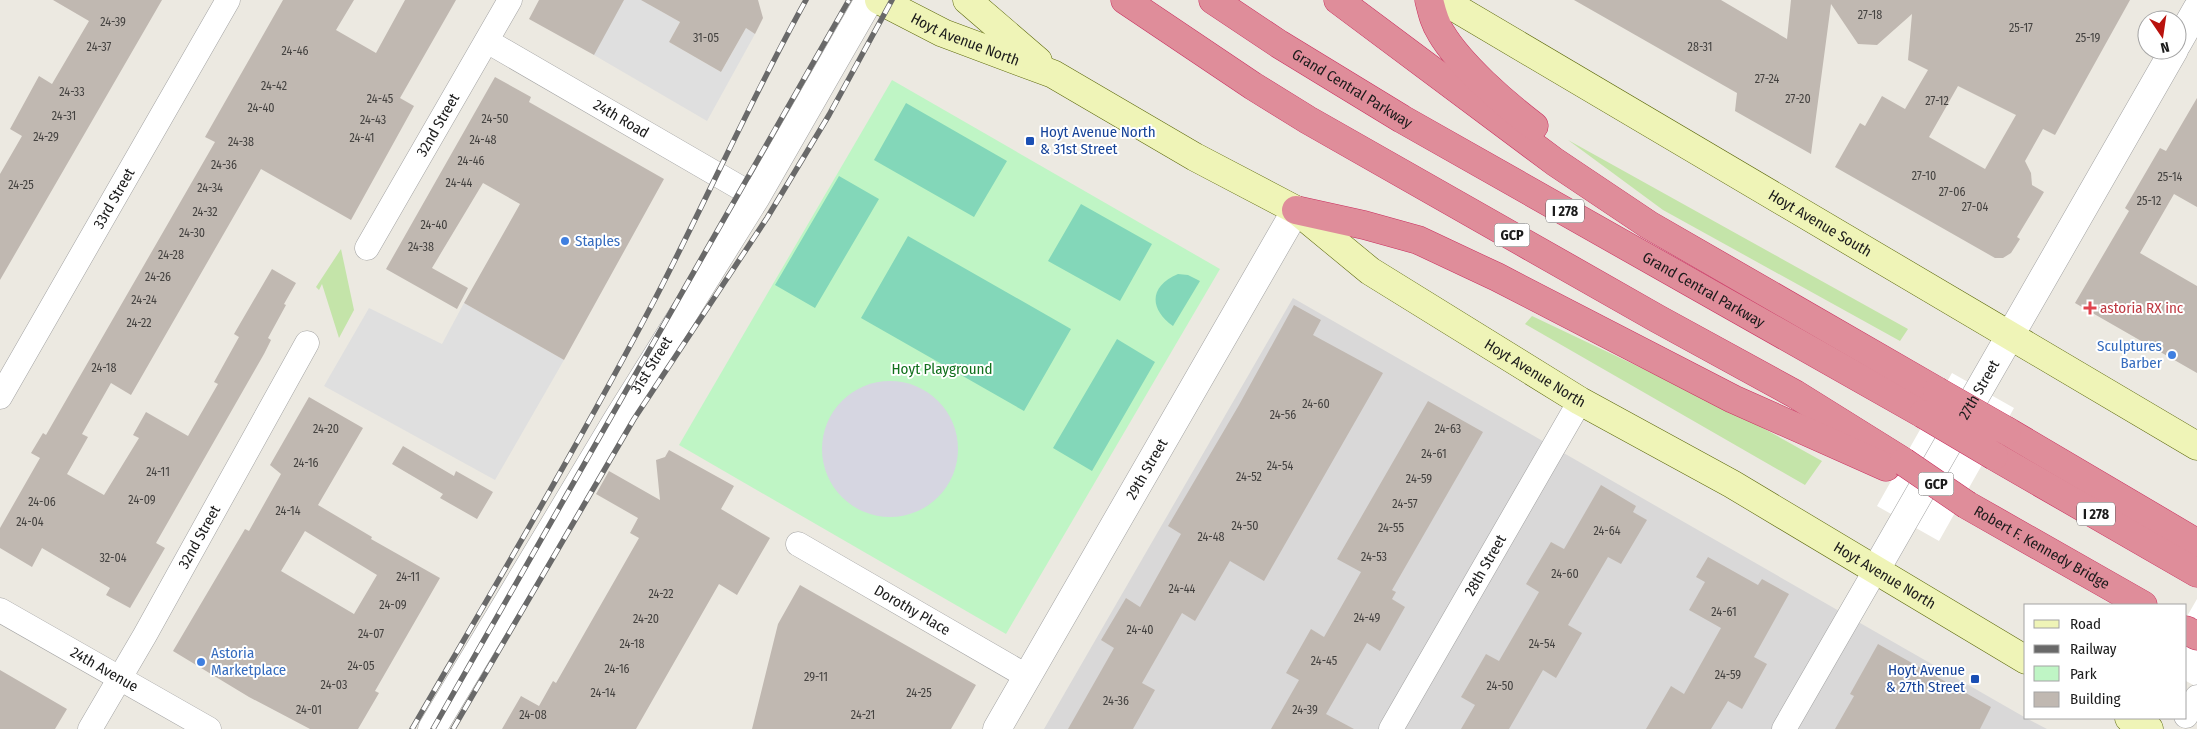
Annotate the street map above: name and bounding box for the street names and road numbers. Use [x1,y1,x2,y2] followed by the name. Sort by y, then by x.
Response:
[908,9,1022,70] street label: Hoyt Avenue North
[1289,45,1416,132] street label: Grand Central Parkway
[413,90,463,160] street label: 32nd Street
[590,96,652,142] street label: 24th Road
[90,165,139,232] street label: 33rd Street
[1765,186,1875,261] street label: Hoyt Avenue South
[1546,200,1584,222] road number: I 278
[1494,224,1530,246] road number: GCP
[1639,248,1768,332] street label: Grand Central Parkway
[627,333,676,397] street label: 31st Street
[1481,335,1589,411] street label: Hoyt Avenue North
[1955,357,2003,423] street label: 27th Street
[1122,435,1171,503] street label: 29th Street
[1918,472,1954,496] road number: GCP
[175,502,224,572] street label: 32nd Street
[1971,502,2113,593] street label: Robert F. Kennedy Bridge
[2077,502,2115,526] road number: I 278
[1461,531,1510,599] street label: 28th Street
[1830,538,1939,613] street label: Hoyt Avenue North
[871,581,953,639] street label: Dorothy Place
[67,643,141,696] street label: 24th Avenue

